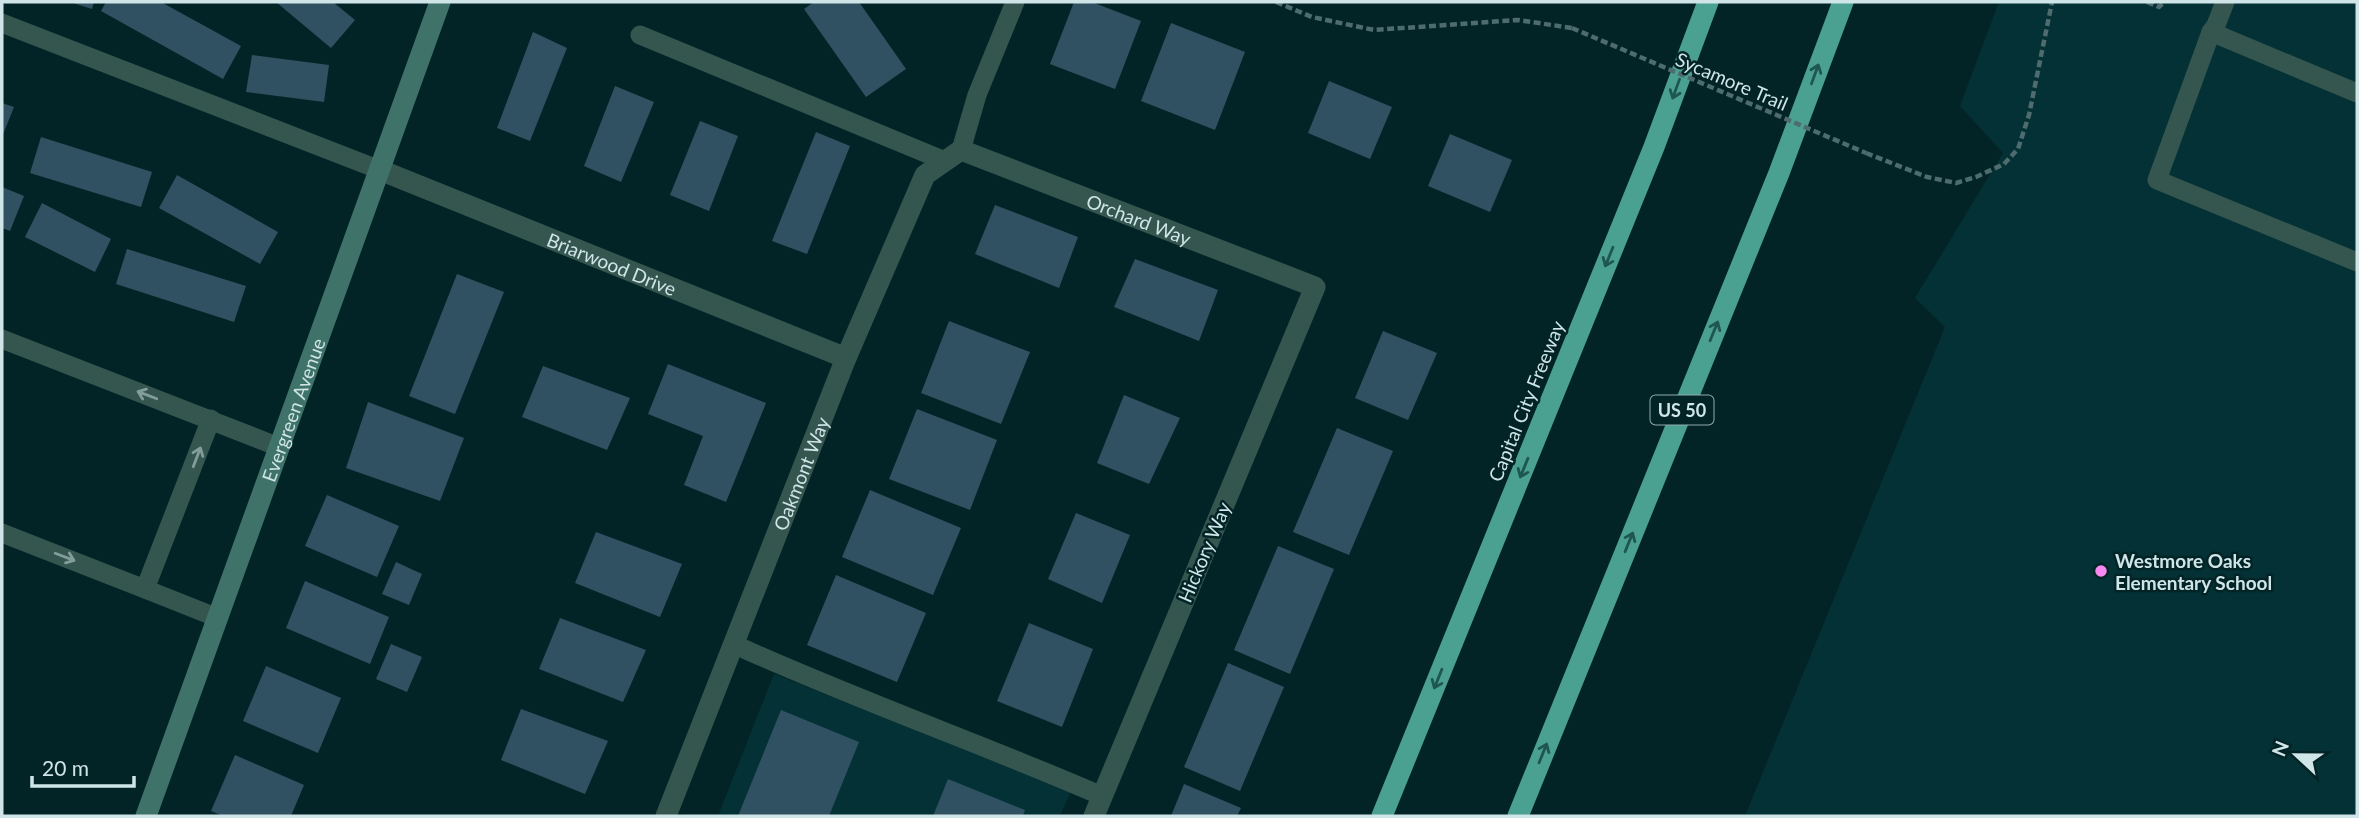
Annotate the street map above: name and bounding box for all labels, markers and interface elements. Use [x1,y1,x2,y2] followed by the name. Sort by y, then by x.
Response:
[1673,47,1791,115] street label: Sycamore Trail
[1810,64,1823,86] one-way arrow
[1668,77,1681,99] one-way arrow
[1083,188,1195,250] street label: Orchard Way
[544,227,680,300] street label: Briarwood Drive
[1602,246,1615,268] one-way arrow
[1483,317,1569,485] street label: Capital City Freeway
[1709,321,1722,343] one-way arrow
[256,335,329,485] street label: Evergreen Avenue
[137,388,159,400] one-way arrow
[1650,396,1714,424] road number: US 50
[768,413,833,534] street label: Oakmont Way
[191,446,204,468] one-way arrow
[1516,457,1529,478] one-way arrow
[1173,498,1235,605] street label: Hickory Way
[1623,532,1636,554] one-way arrow
[2115,549,2272,594] place label: Westmore Oaks Elementary School
[54,552,76,565] one-way arrow
[2093,563,2109,579] marker: Westmore Oaks Elementary School
[1431,667,1444,689] one-way arrow
[2261,720,2331,790] north arrow
[2266,737,2293,760] text: N
[1538,743,1551,764] one-way arrow
[32,744,133,788] scale bar
[42,755,89,780] text: 20 m

